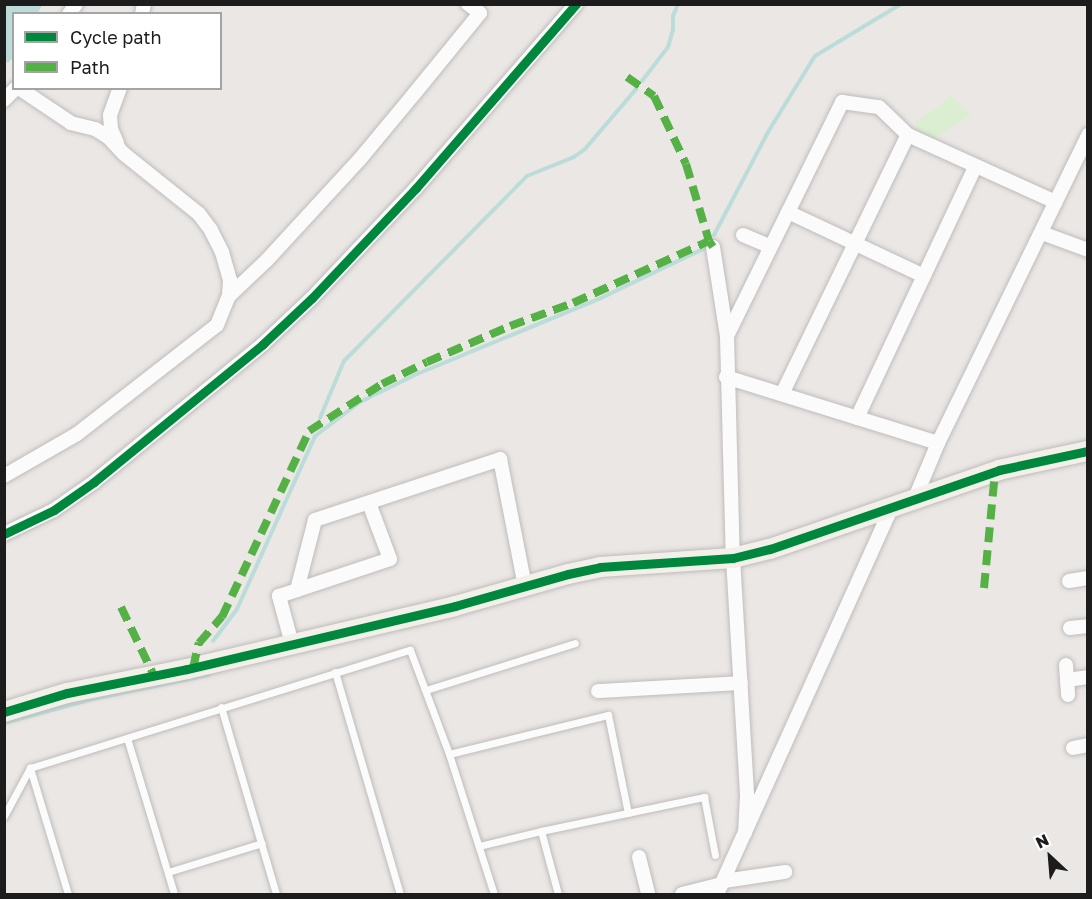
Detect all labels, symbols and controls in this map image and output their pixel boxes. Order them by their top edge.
legend [12,12,222,90]
text: Cycle path [70,26,162,48]
text: Path [70,56,110,78]
north arrow [1020,827,1080,887]
text: N [1032,829,1052,852]

